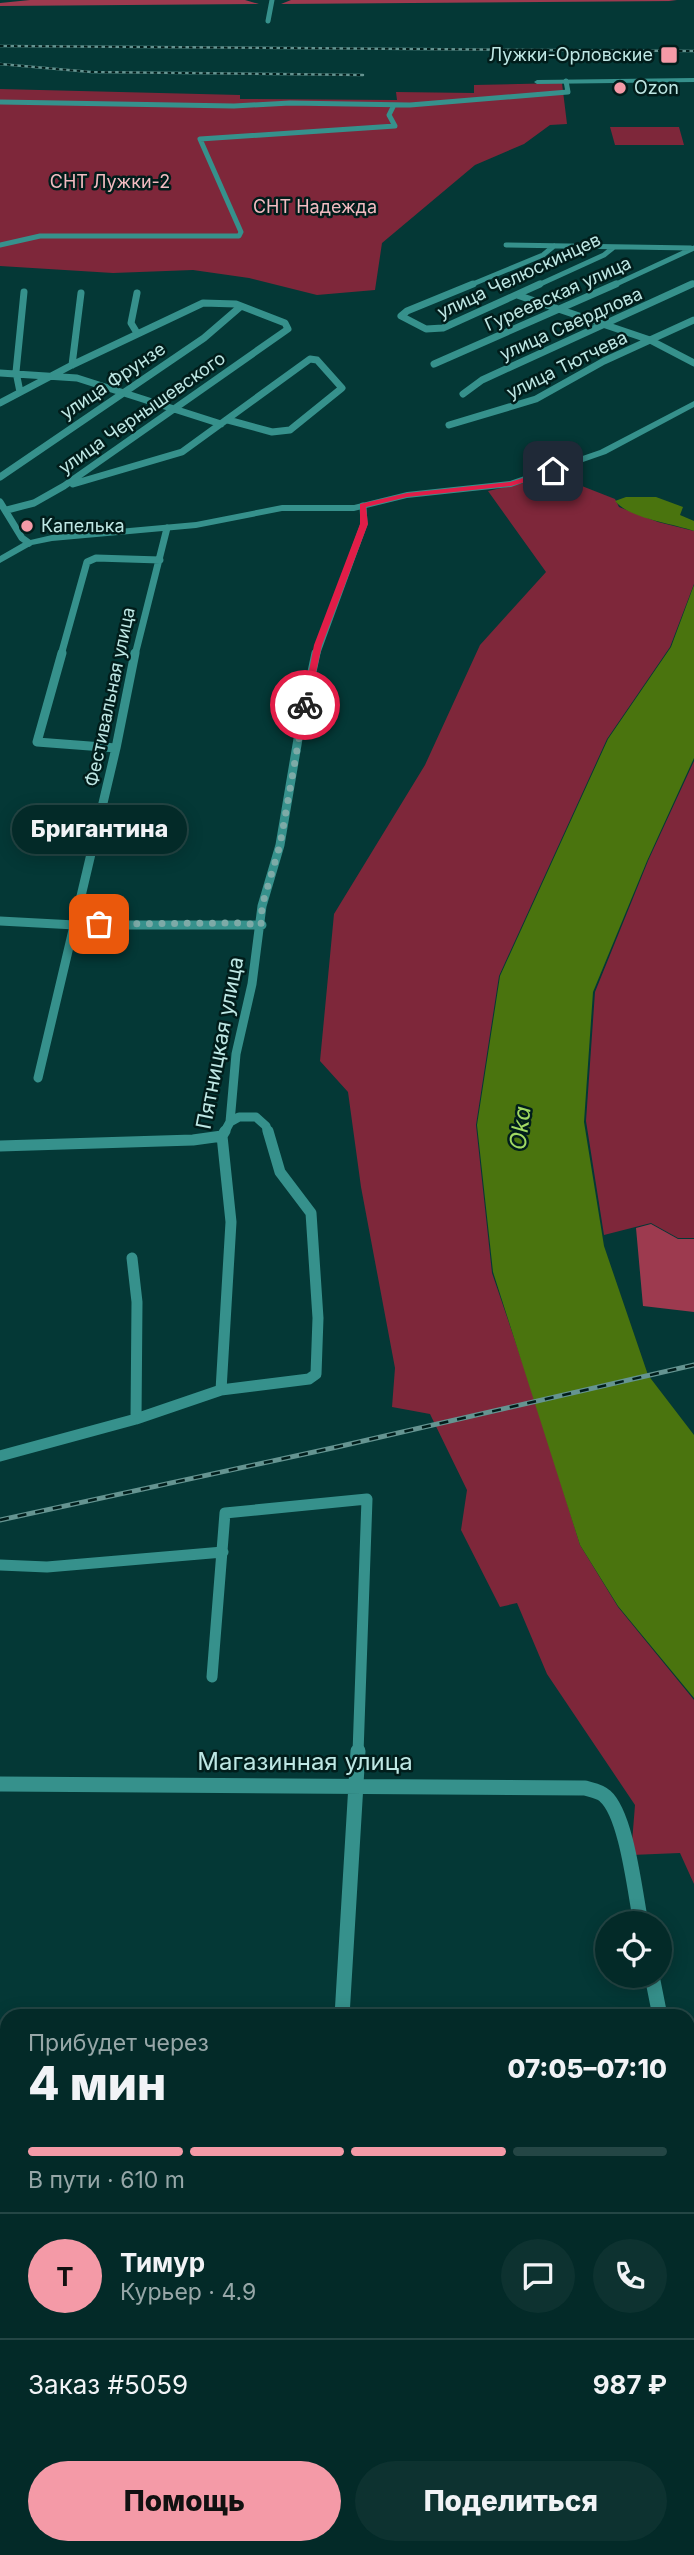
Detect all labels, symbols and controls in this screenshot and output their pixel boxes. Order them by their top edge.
place label: Лужки-Орловские [489,44,653,65]
marker: Лужки-Орловские [659,45,679,65]
place label: Ozon [634,77,679,98]
marker: Ozon [612,80,628,96]
park label: СНТ Лужки-2 [50,171,170,192]
park label: СНТ Надежда [253,196,377,217]
street label: улица Челюскинцев [434,229,604,323]
street label: Гуреевская улица [481,252,634,335]
street label: улица Свердлова [496,283,645,364]
street label: улица Тютчева [503,326,631,403]
street label: улица Фрунзе [56,338,169,423]
street label: улица Чернышевского [54,347,229,478]
pin [523,441,583,501]
icon: home [534,452,572,490]
place label: Капелька [41,515,125,536]
marker: Капелька [19,518,35,534]
street label: Фестивальная улица [80,605,139,788]
courier [270,670,340,740]
icon: bike [286,686,324,724]
callout: Бригантина [11,805,186,854]
text: Бригантина [31,815,168,843]
pin [69,894,129,954]
icon: bag [80,905,118,943]
street label: Пятницкая улица [191,955,248,1131]
water label: Oka [503,1105,537,1151]
street label: Магазинная улица [197,1747,413,1776]
map controls [595,1911,672,1988]
button: locate [595,1911,672,1988]
text: Прибудет через [28,2029,209,2057]
text: 07:05–07:10 [507,2053,667,2084]
text: 4 мин [28,2055,166,2111]
text: В пути · 610 m [28,2166,185,2194]
button: chat [501,2239,575,2313]
button: phone [593,2239,667,2313]
text: Тимур [120,2247,205,2278]
text: Т [56,2261,74,2292]
text: Курьер · 4.9 [120,2278,256,2306]
text: Заказ #5059 [28,2369,188,2400]
text: 987 ₽ [593,2369,667,2400]
button: Помощь [28,2461,341,2541]
button: Поделиться [355,2461,667,2541]

